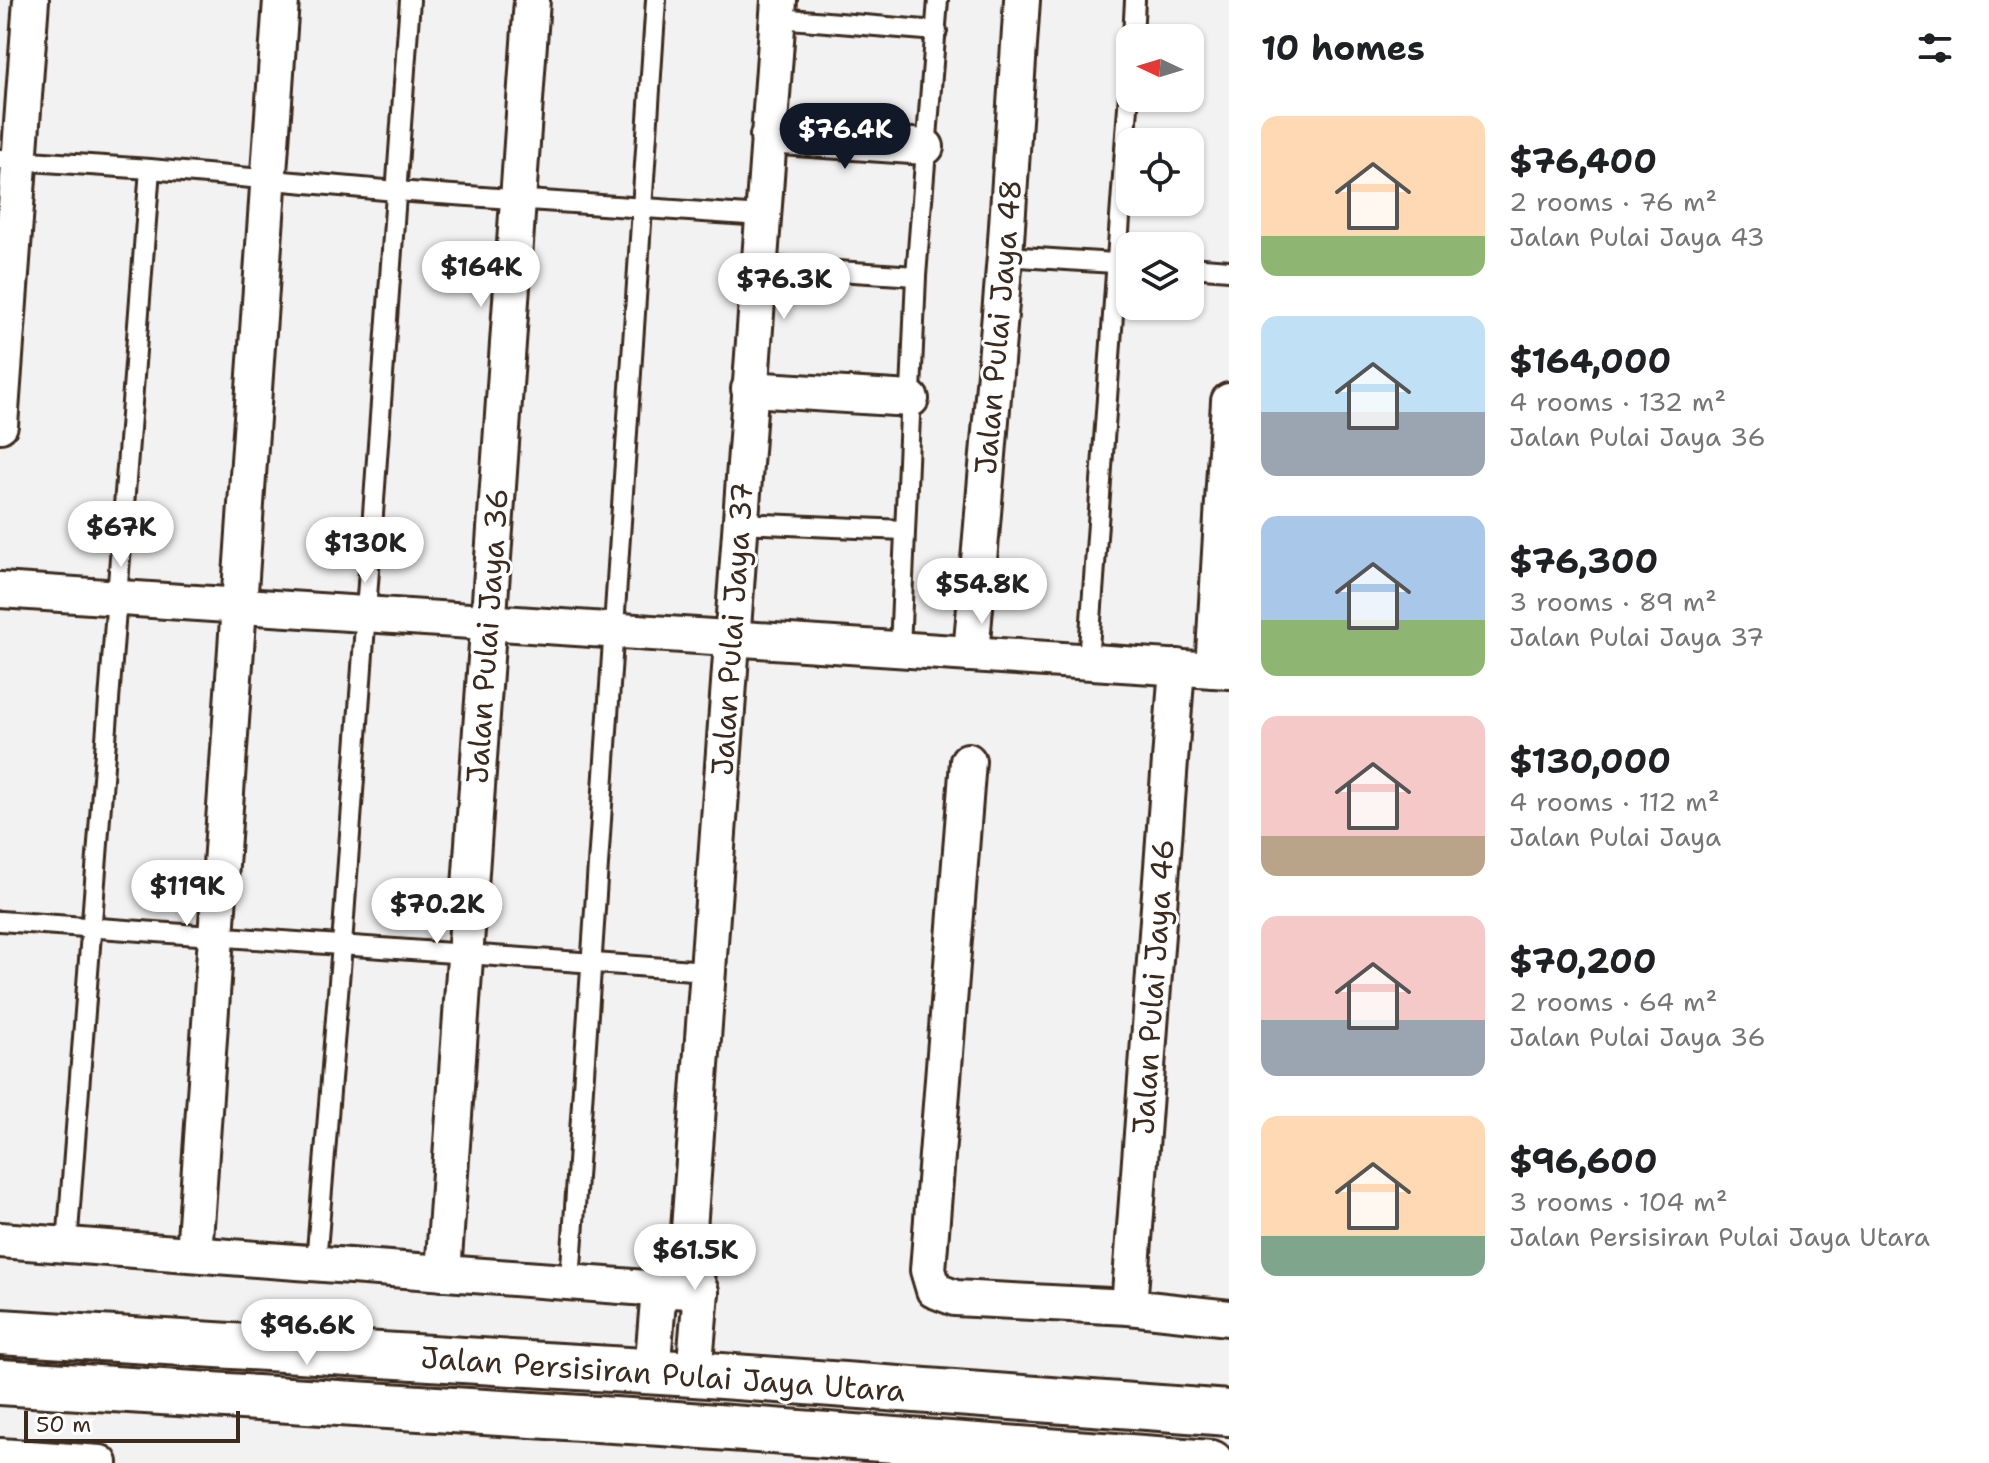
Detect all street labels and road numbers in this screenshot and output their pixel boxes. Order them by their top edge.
street label: Jalan Pulai Jaya 48 [965,178,1031,476]
street label: Jalan Pulai Jaya 37 [701,481,763,777]
street label: Jalan Pulai Jaya 36 [456,487,518,785]
street label: Jalan Pulai Jaya 46 [1122,838,1184,1136]
street label: Jalan Persisiran Pulai Jaya Utara [419,1337,907,1411]

